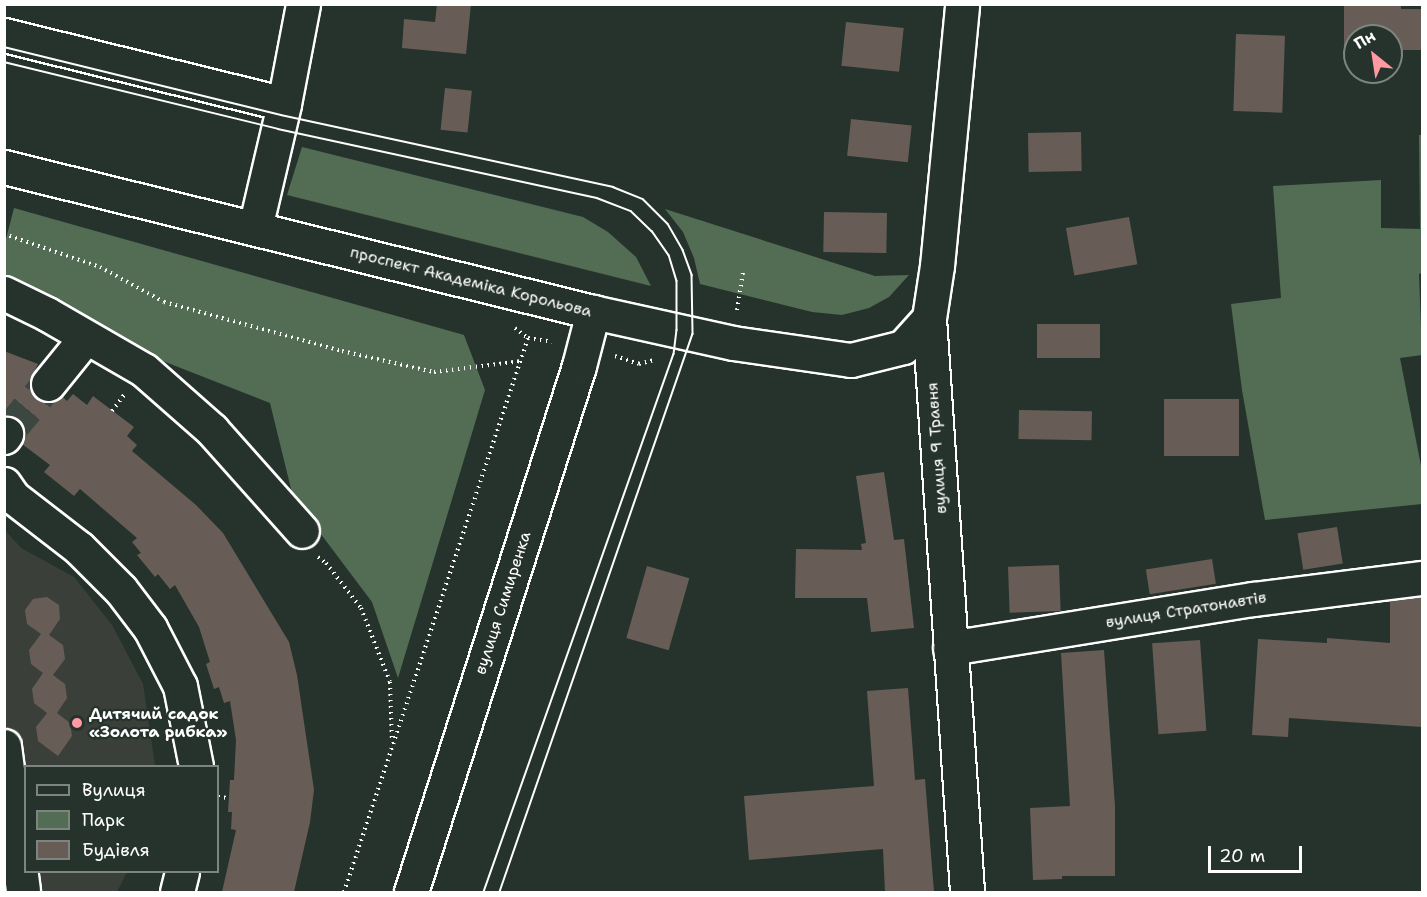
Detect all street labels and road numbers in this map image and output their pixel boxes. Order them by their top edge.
street label: проспект Академіка Корольова [348,243,594,321]
street label: вулиця 9 Травня [923,382,951,514]
street label: вулиця Симиренка [471,529,535,677]
street label: вулиця Стратонавтів [1104,588,1268,632]

